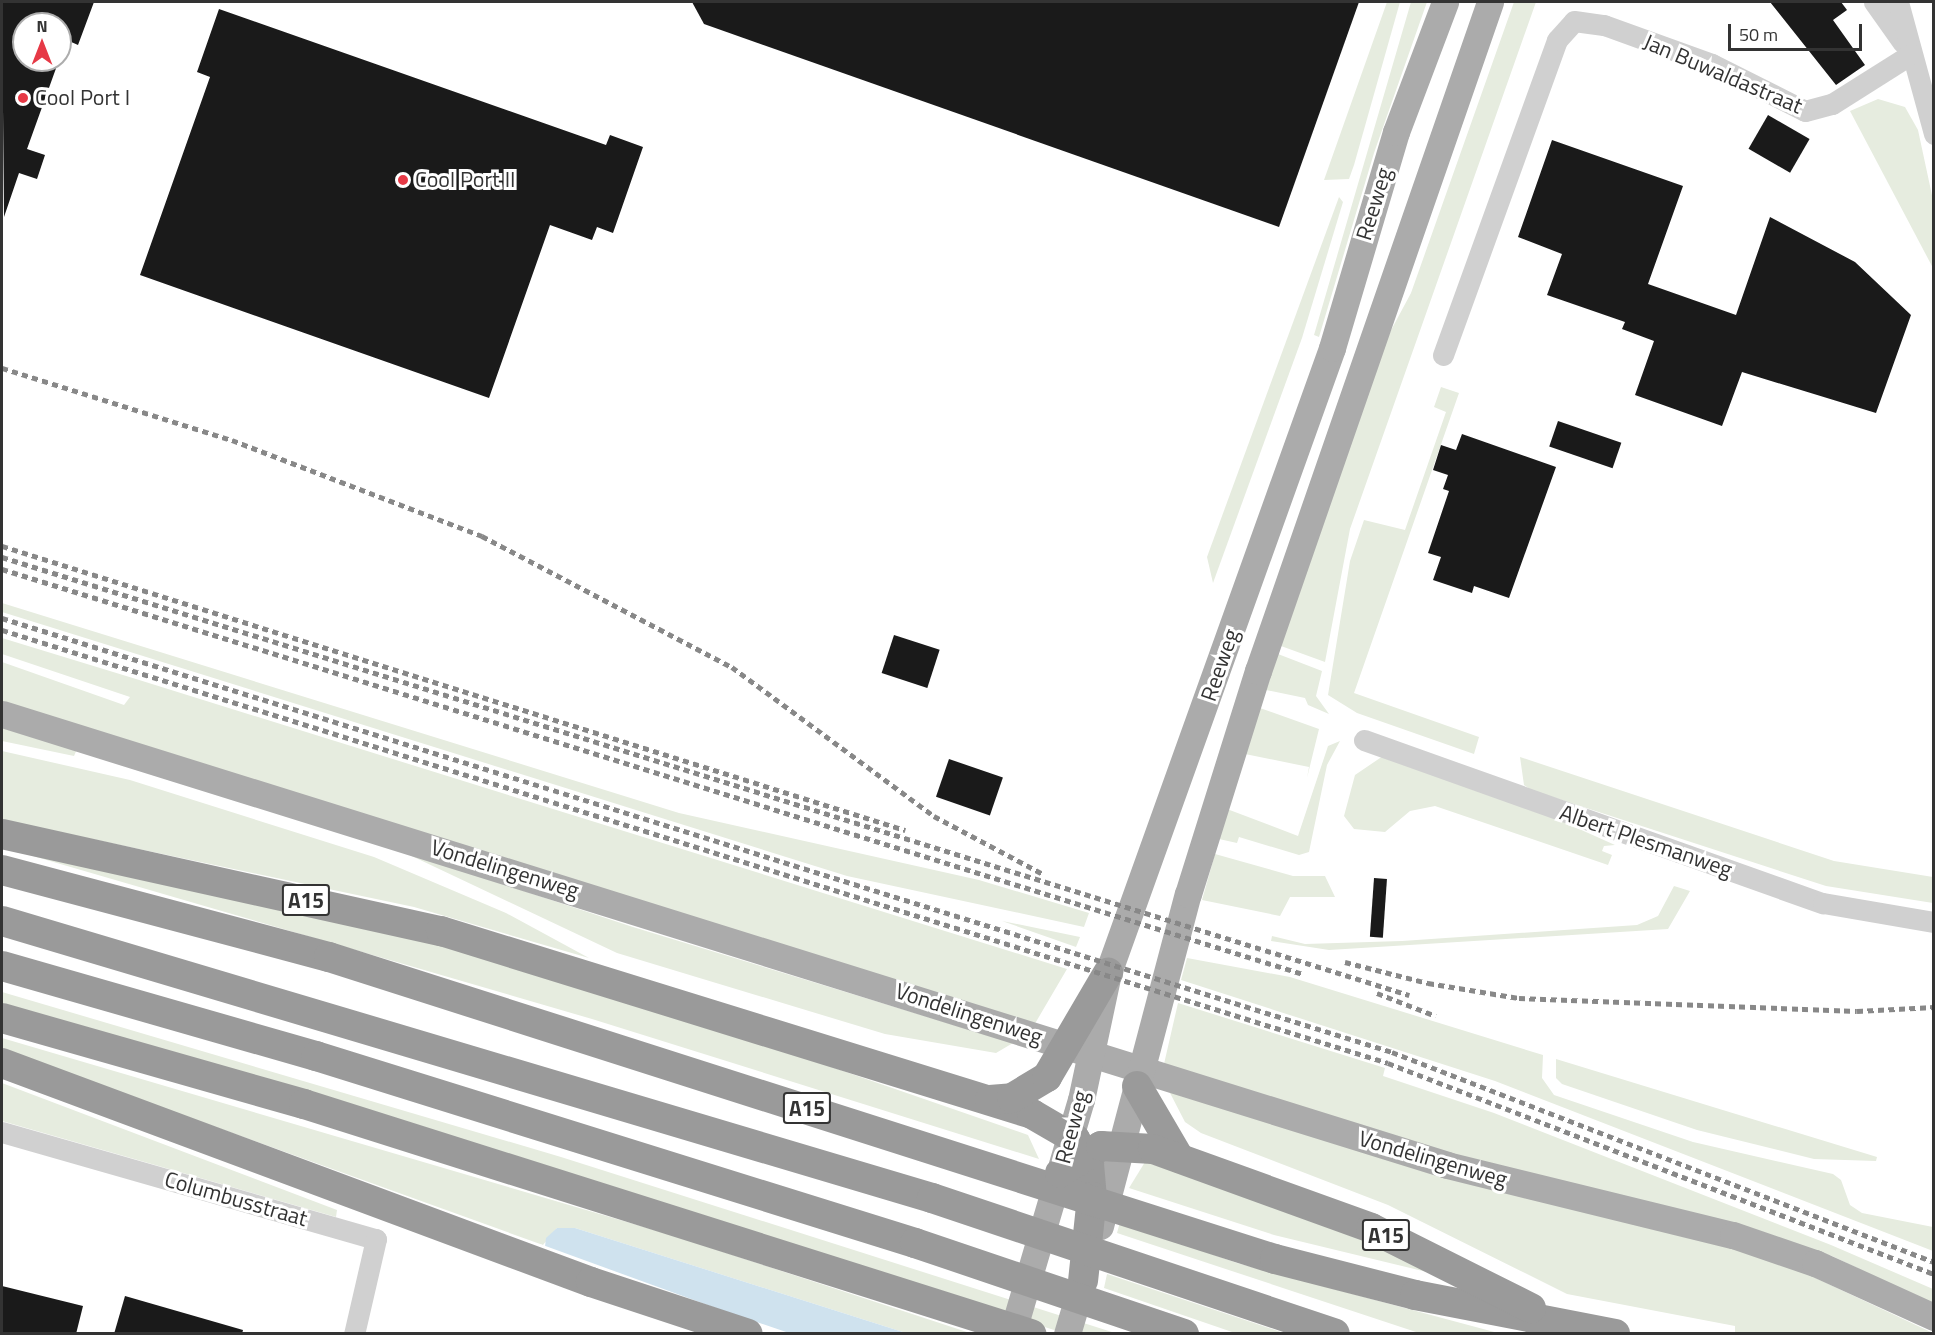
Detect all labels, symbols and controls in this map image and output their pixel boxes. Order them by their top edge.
north arrow [12,12,72,72]
scale bar [1731,12,1864,50]
text: N [36,14,48,38]
text: 50 m [1739,21,1778,48]
street label: Jan Buwaldastraat [1640,29,1806,119]
place label: Cool Port I [35,85,130,111]
marker: Cool Port I [16,91,30,105]
street label: Reeweg [1350,165,1398,243]
place label: Cool Port II [415,167,515,193]
marker: Cool Port II [396,173,410,187]
street label: Reeweg [1195,625,1245,705]
street label: Albert Plesmanweg [1556,799,1736,883]
street label: Vondelingenweg [428,834,582,904]
road number: A15 [280,882,332,918]
street label: Vondelingenweg [892,978,1046,1050]
street label: Reeweg [1050,1088,1094,1166]
road number: A15 [782,1090,832,1126]
street label: Vondelingenweg [1356,1125,1510,1193]
street label: Columbusstraat [162,1166,310,1232]
road number: A15 [1360,1217,1412,1253]

